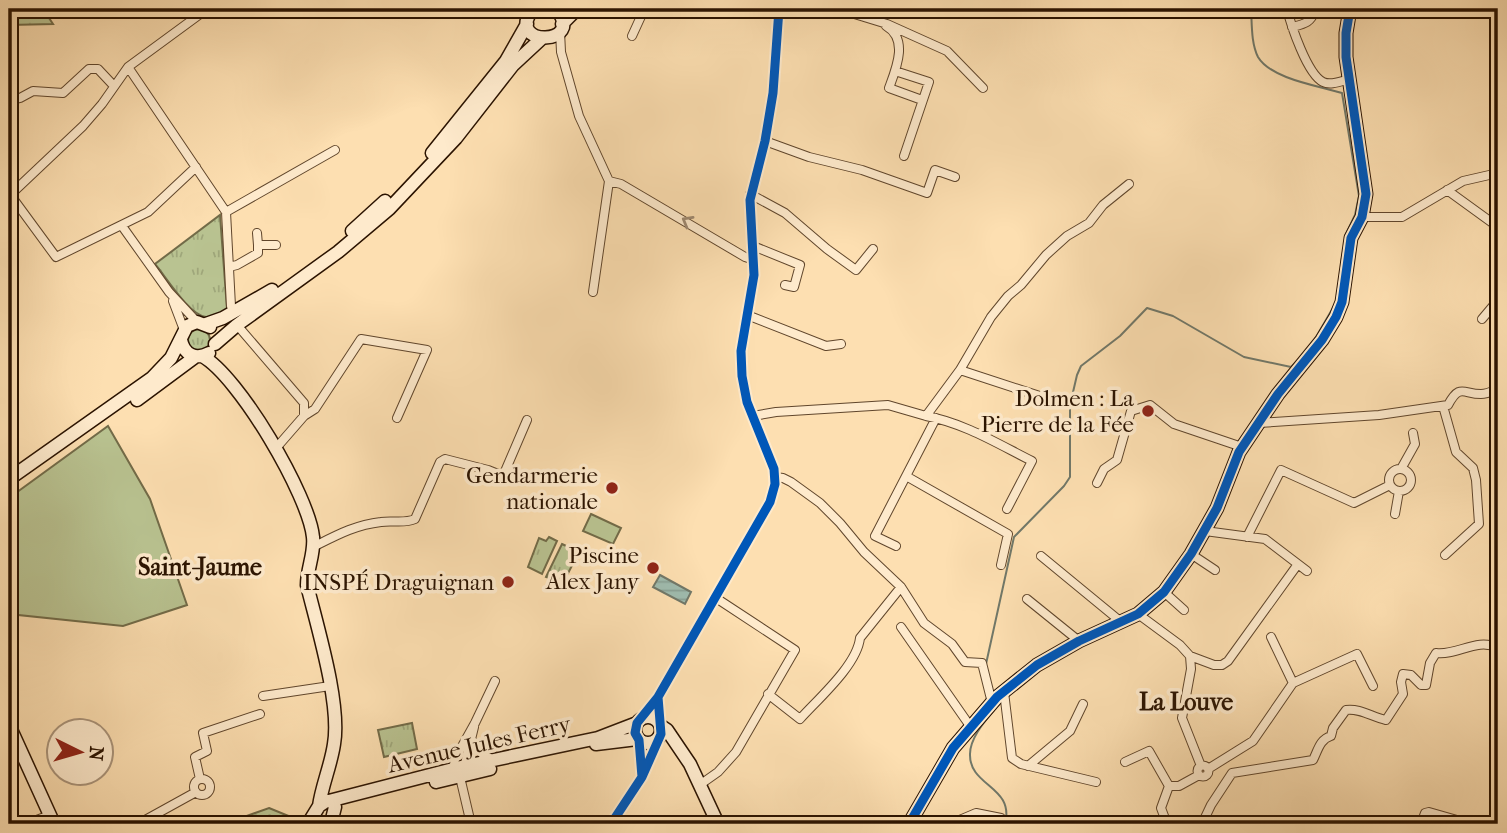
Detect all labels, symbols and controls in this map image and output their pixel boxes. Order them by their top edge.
one-way arrow [681,216,694,229]
place label: Dolmen : La Pierre de la Fée [981,385,1134,438]
marker: Dolmen : La Pierre de la Fée [1140,403,1156,419]
place label: Gendarmerie nationale [466,462,598,515]
marker: Gendarmerie nationale [604,480,620,496]
place label: Piscine Alex Jany [545,542,640,595]
district label: Saint-Jaume [138,553,262,581]
marker: Piscine Alex Jany [645,560,661,576]
place label: INSPÉ Draguignan [303,569,495,596]
marker: INSPÉ Draguignan [500,574,516,590]
district label: La Louve [1139,688,1233,716]
street label: Avenue Jules Ferry [384,710,574,779]
north arrow [46,718,116,788]
text: N [84,745,108,762]

